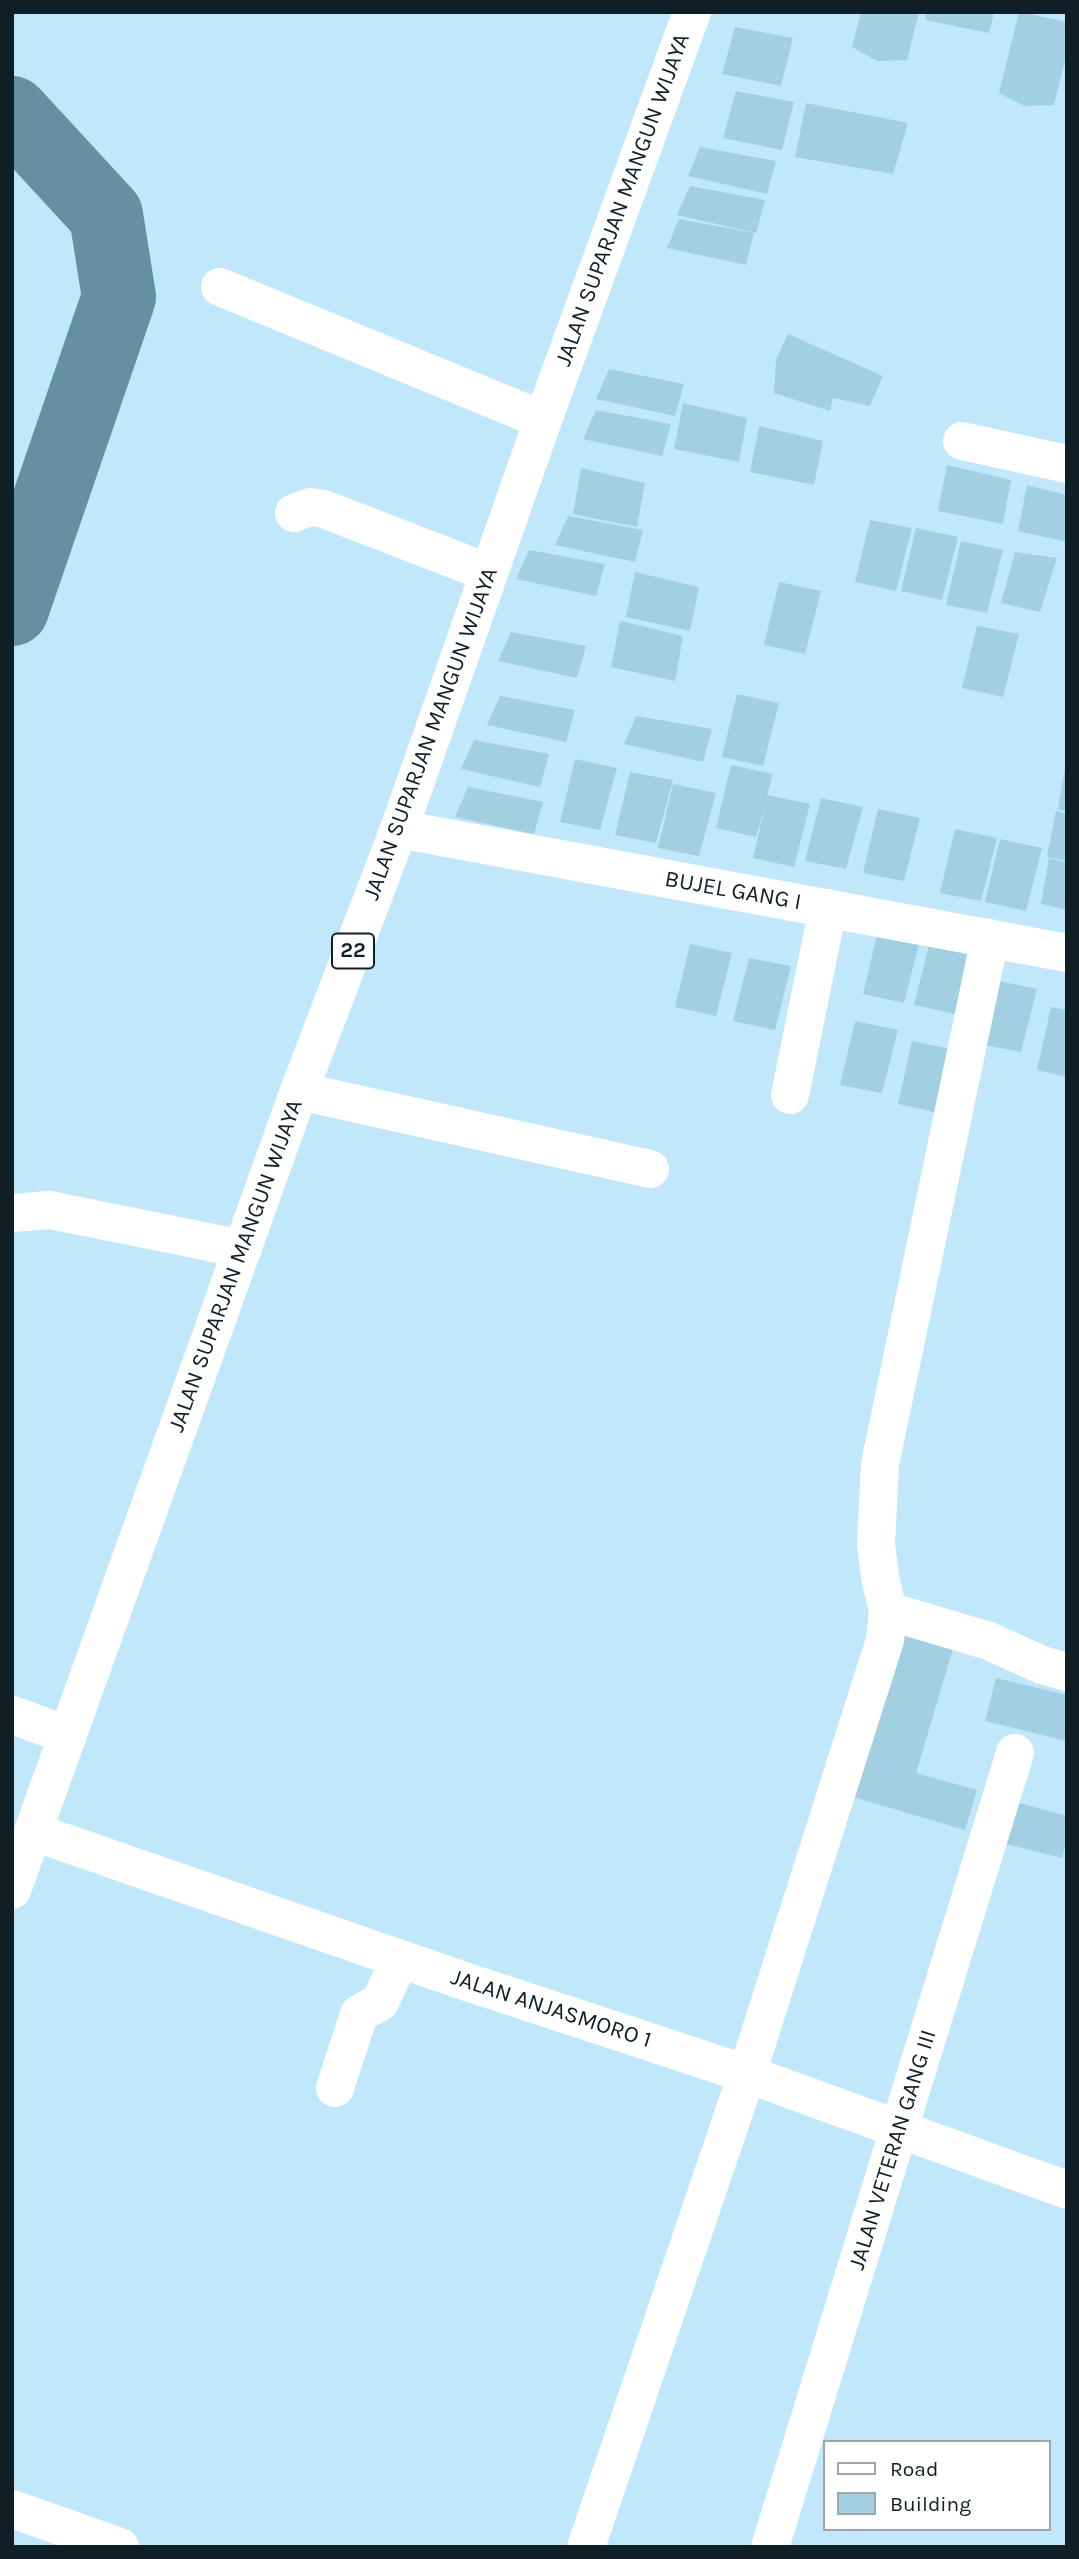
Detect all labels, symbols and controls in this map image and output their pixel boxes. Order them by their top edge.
street label: JALAN SUPARJAN MANGUN WIJAYA [550,30,696,370]
street label: JALAN SUPARJAN MANGUN WIJAYA [358,564,504,904]
street label: BUJEL GANG I [663,865,803,917]
road number: 22 [332,934,374,968]
street label: JALAN SUPARJAN MANGUN WIJAYA [163,1096,309,1436]
street label: JALAN ANJASMORO 1 [447,1964,655,2054]
street label: JALAN VETERAN GANG III [843,2027,943,2273]
legend [824,2440,1051,2531]
text: Road [890,2457,938,2481]
text: Building [890,2492,971,2516]

